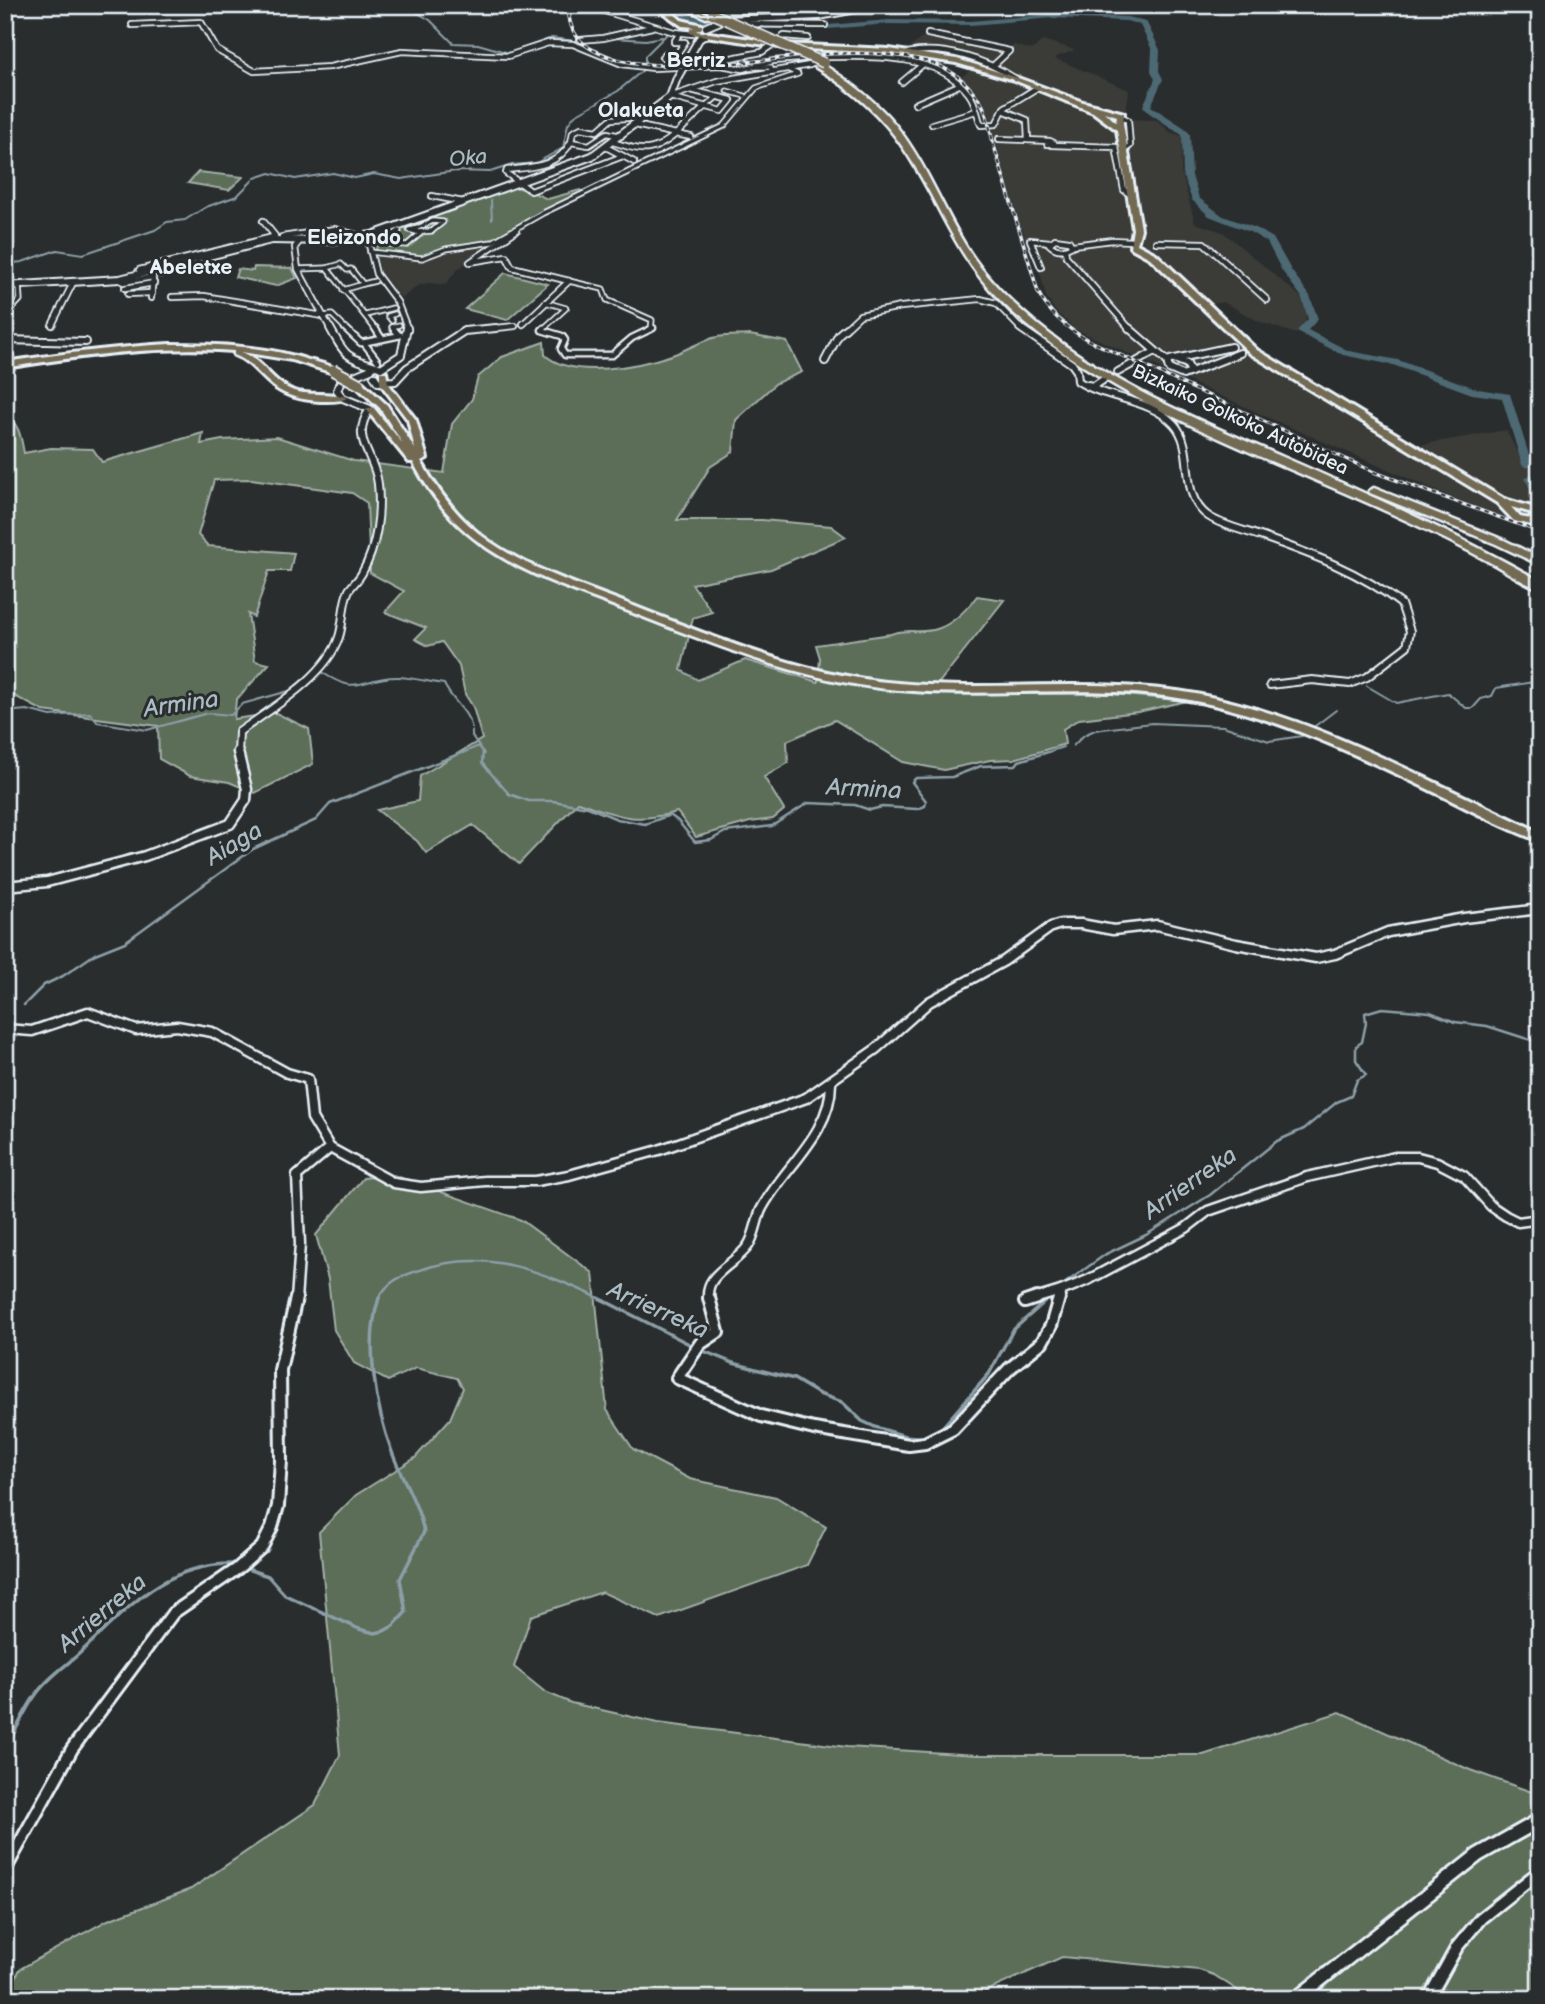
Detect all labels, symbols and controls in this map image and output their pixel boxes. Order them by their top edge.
district label: Berriz [666,48,726,73]
district label: Olakueta [598,98,684,123]
water label: Oka [448,144,488,172]
district label: Eleizondo [307,225,401,250]
district label: Abeletxe [149,255,232,280]
street label: Bizkaiko Golkoko Autobidea [1128,360,1352,480]
water label: Armina [141,684,220,724]
water label: Armina [825,772,902,805]
water label: Aiaga [200,816,267,873]
water label: Arrierreka [1137,1140,1242,1226]
water label: Arrierreka [602,1275,713,1345]
water label: Arrierreka [51,1567,152,1659]

